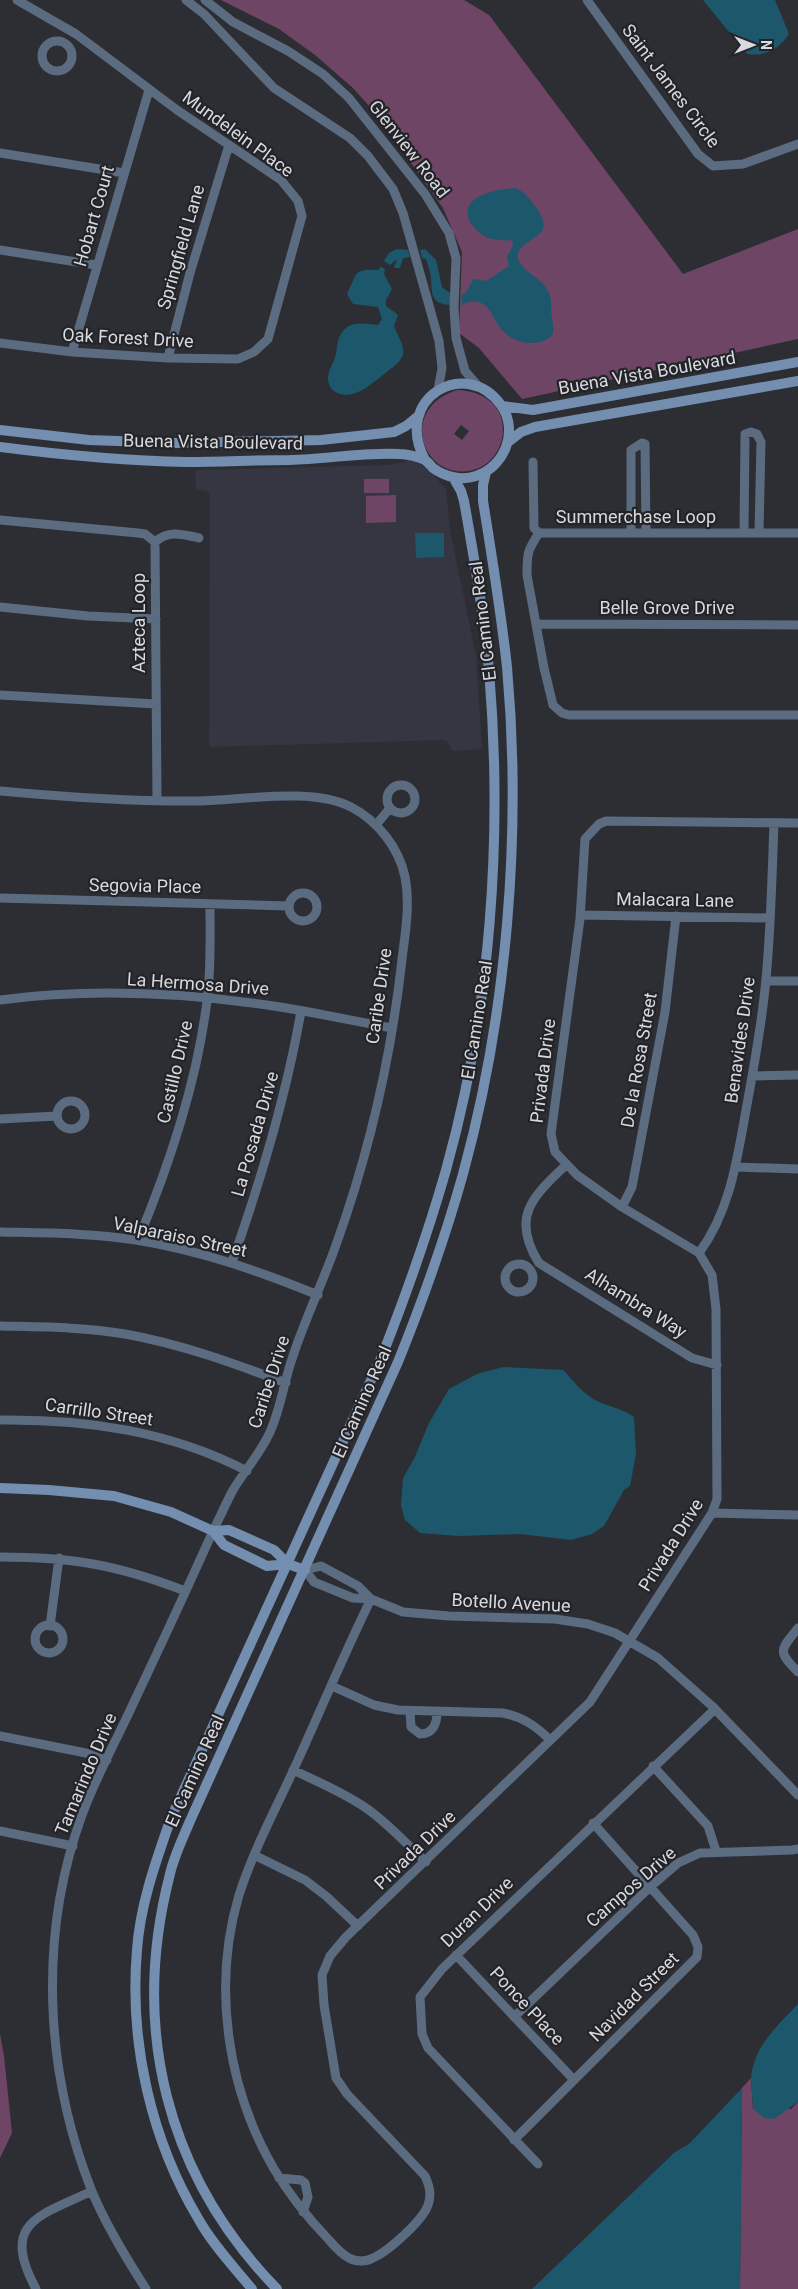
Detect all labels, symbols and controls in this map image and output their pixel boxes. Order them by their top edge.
street label: Saint James Circle [618,20,725,152]
north arrow [728,20,778,70]
text: N [758,40,774,50]
street label: Mundelein Place [179,86,298,181]
street label: Glenview Road [365,96,454,202]
street label: Hobart Court [69,163,118,269]
street label: Springfield Lane [153,182,208,312]
street label: Oak Forest Drive [62,324,194,351]
street label: Buena Vista Boulevard [557,347,737,398]
street label: Buena Vista Boulevard [123,429,303,454]
street label: Summerchase Loop [556,506,716,527]
street label: El Camino Real [465,560,500,682]
street label: Azteca Loop [128,573,149,673]
street label: Belle Grove Drive [600,597,734,618]
street label: Segovia Place [89,874,201,897]
street label: Malacara Lane [616,888,734,911]
street label: Caribe Drive [361,947,396,1045]
street label: El Camino Real [457,959,496,1081]
street label: La Hermosa Drive [126,968,270,999]
street label: Benavides Drive [720,975,759,1104]
street label: De la Rosa Street [616,991,661,1129]
street label: Castillo Drive [152,1018,197,1125]
street label: Privada Drive [526,1018,559,1124]
street label: La Posada Drive [227,1069,282,1199]
street label: Valparaiso Street [111,1212,249,1261]
street label: Alhambra Way [582,1263,691,1342]
street label: Caribe Drive [244,1333,293,1431]
street label: El Camino Real [328,1343,396,1461]
street label: Carrillo Street [44,1394,155,1430]
street label: Privada Drive [634,1495,707,1595]
street label: Botello Avenue [451,1589,571,1616]
street label: Tamarindo Drive [50,1709,121,1838]
street label: El Camino Real [161,1712,229,1830]
street label: Privada Drive [370,1806,460,1894]
street label: Campos Drive [582,1842,680,1931]
street label: Duran Drive [436,1872,517,1951]
street label: Navidad Street [585,1948,683,2046]
street label: Ponce Place [486,1962,569,2049]

